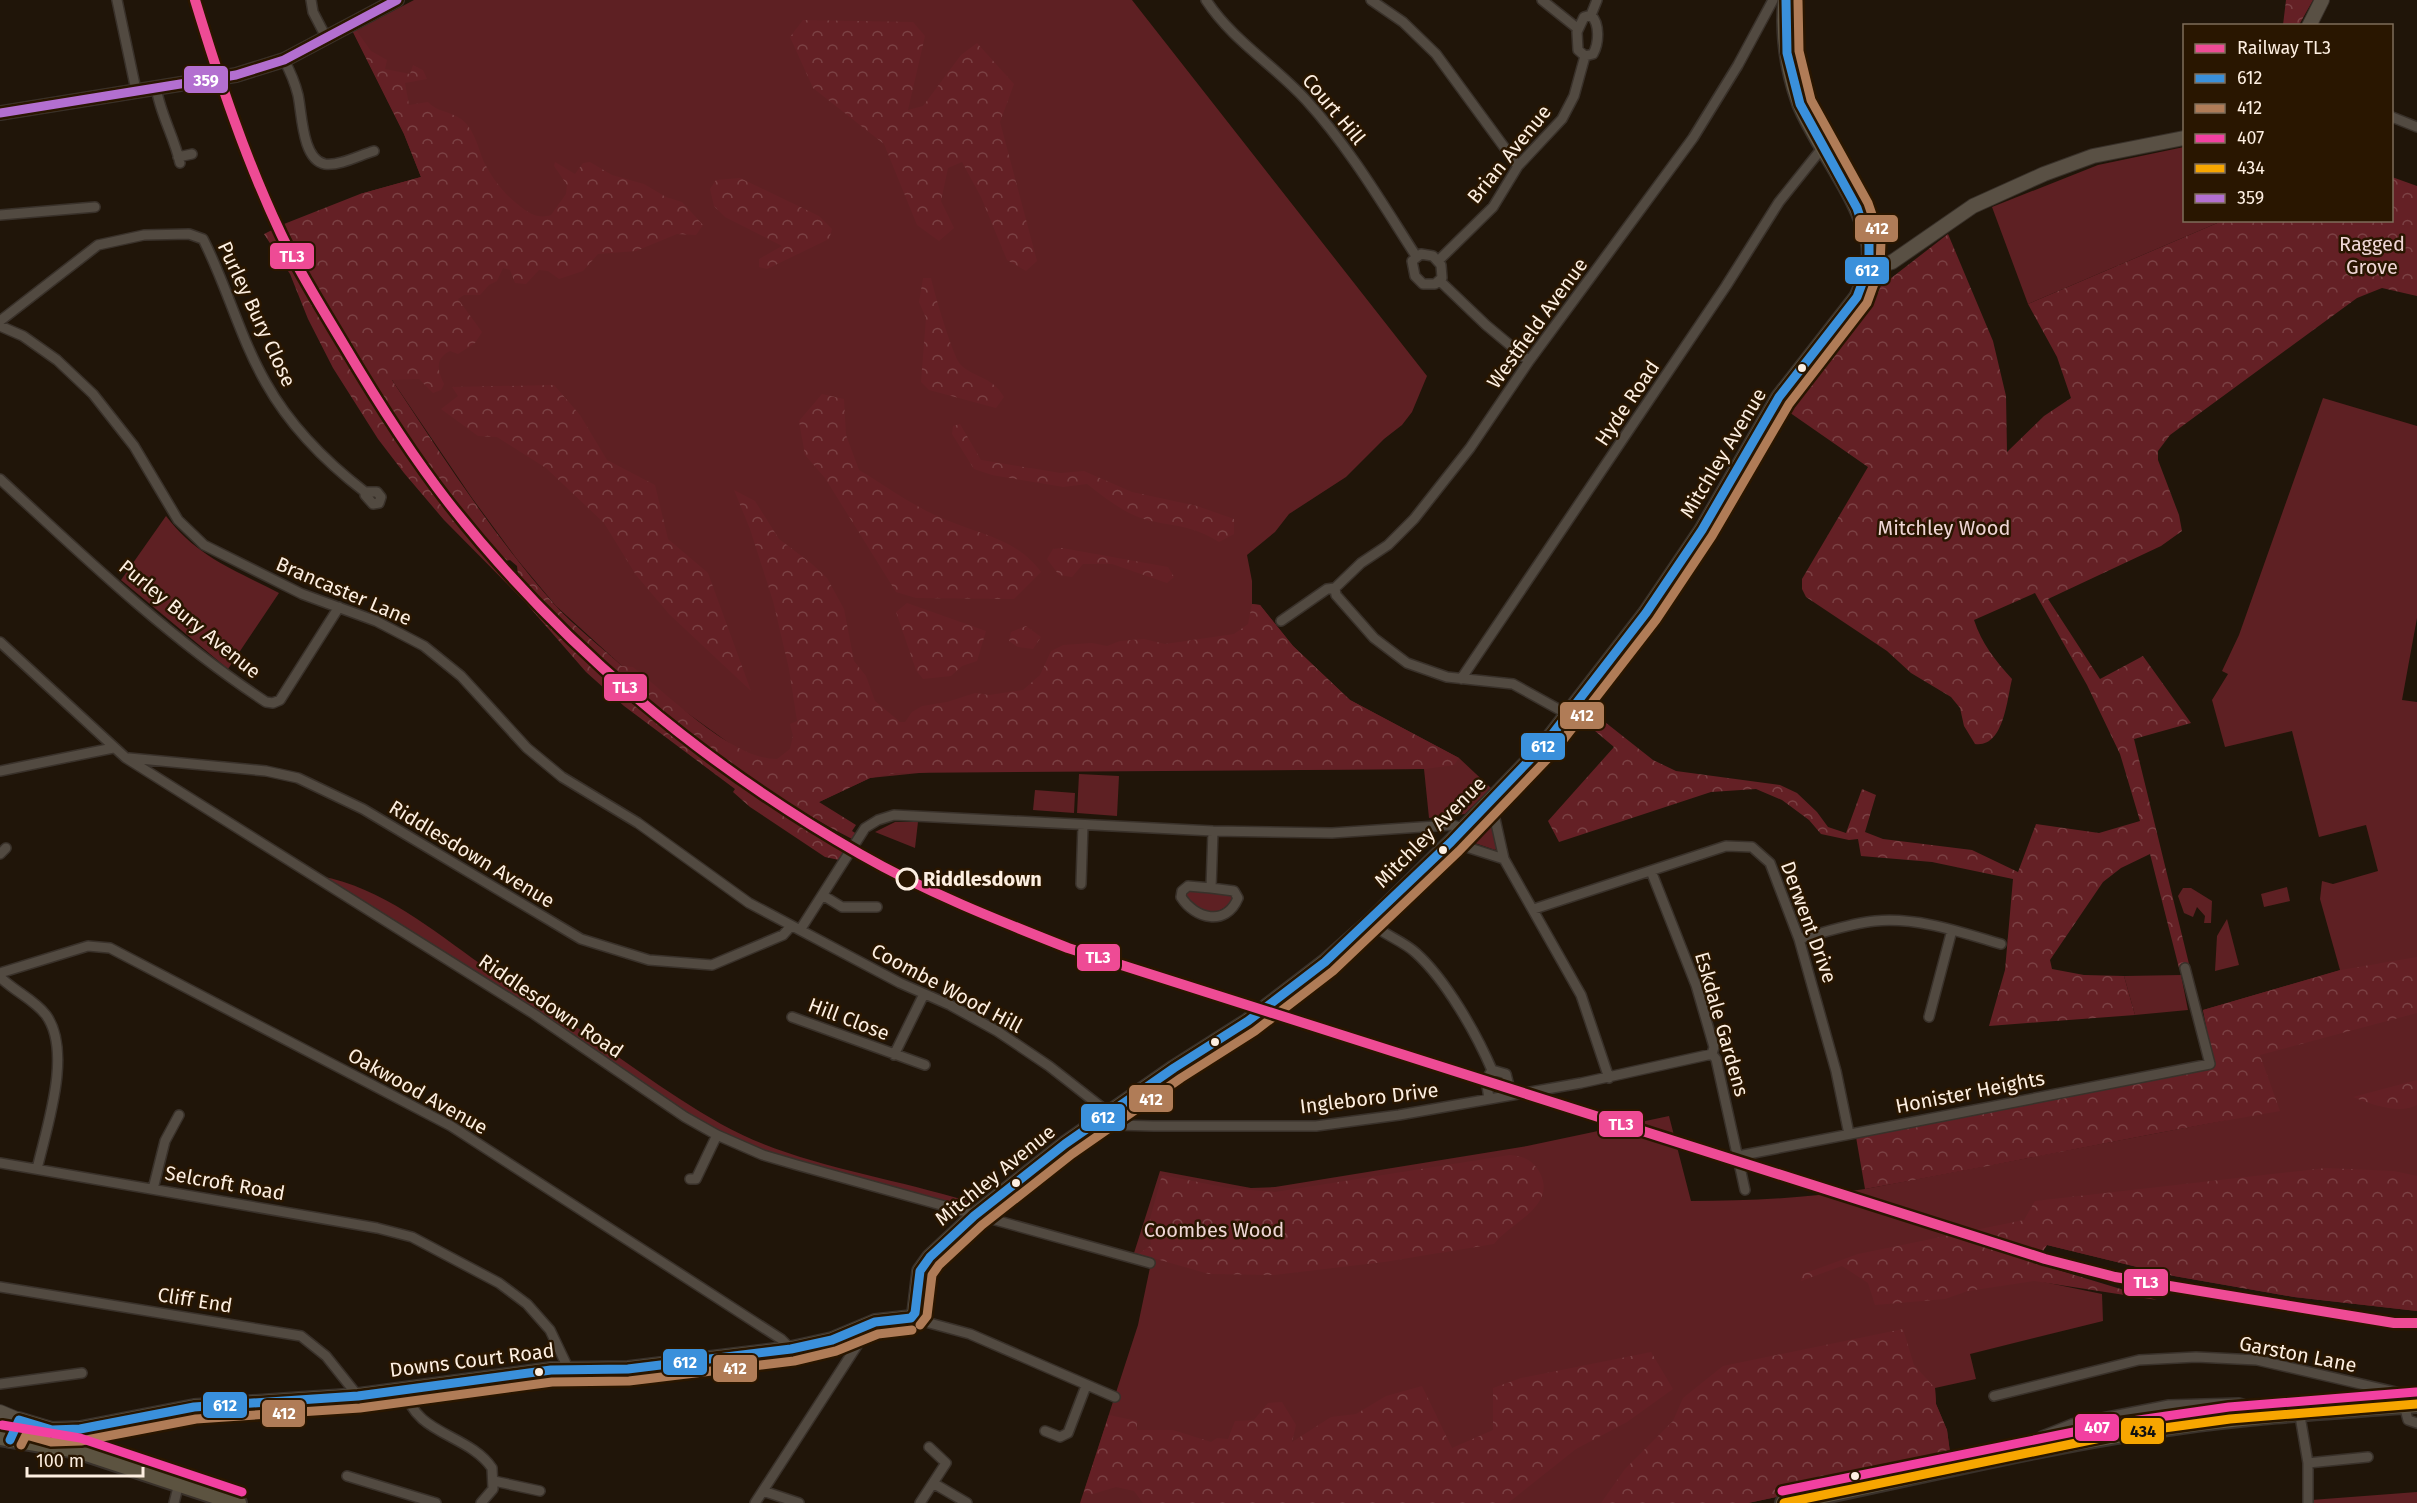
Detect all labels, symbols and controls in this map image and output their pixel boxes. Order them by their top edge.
legend [2183,24,2393,222]
text: Railway TL3 [2237,37,2331,59]
line badge: 359 [183,65,229,94]
text: 612 [2237,67,2263,89]
street label: Court Hill [1297,69,1371,149]
text: 359 [192,71,219,90]
text: 412 [2237,97,2262,119]
street label: Brian Avenue [1462,100,1556,208]
text: 407 [2237,127,2264,149]
text: 434 [2237,157,2265,179]
text: 359 [2237,187,2264,209]
line badge: 412 [1854,214,1899,243]
text: 412 [1865,219,1889,238]
park label: Ragged Grove [2339,232,2405,279]
street label: Purley Bury Close [213,238,301,390]
line badge: TL3 [269,242,315,270]
text: TL3 [279,247,305,266]
street label: Westfield Avenue [1482,253,1592,393]
line badge: 612 [1844,256,1890,285]
text: 612 [1855,261,1879,280]
street label: Hyde Road [1590,356,1664,450]
unlabelled marker [1796,362,1808,374]
street label: Mitchley Avenue [1675,384,1771,522]
park label: Mitchley Wood [1878,516,2010,540]
street label: Brancaster Lane [272,552,416,630]
street label: Purley Bury Avenue [114,555,266,683]
line badge: TL3 [603,673,648,702]
text: TL3 [612,678,638,697]
line badge: 412 [1559,701,1605,730]
text: 412 [1570,706,1594,725]
line badge: 612 [1520,732,1566,761]
text: 612 [1531,737,1555,756]
street label: Mitchley Avenue [1369,771,1491,893]
street label: Riddlesdown Avenue [385,795,559,913]
unlabelled marker [1437,844,1449,856]
street label: Derwent Drive [1776,858,1842,986]
place label: Riddlesdown [923,867,1042,891]
marker: Riddlesdown [896,868,918,890]
street label: Coombe Wood Hill [868,938,1027,1038]
line badge: TL3 [1076,943,1121,972]
text: TL3 [1085,948,1111,967]
street label: Riddlesdown Road [474,949,628,1063]
street label: Eskdale Gardens [1690,949,1754,1099]
street label: Hill Close [805,993,893,1045]
unlabelled marker [1209,1036,1221,1048]
street label: Oakwood Avenue [344,1043,492,1139]
street label: Honister Heights [1893,1066,2047,1118]
street label: Ingleboro Drive [1298,1078,1440,1118]
line badge: 412 [1128,1084,1174,1113]
text: 412 [1139,1090,1163,1109]
line badge: 612 [1080,1103,1126,1132]
text: 612 [1091,1108,1115,1127]
line badge: TL3 [1598,1110,1644,1138]
text: TL3 [1608,1115,1634,1134]
street label: Mitchley Avenue [930,1119,1060,1231]
street label: Selcroft Road [163,1161,287,1205]
unlabelled marker [1010,1177,1022,1189]
park label: Coombes Wood [1144,1218,1284,1242]
line badge: TL3 [2123,1268,2169,1297]
text: TL3 [2133,1273,2159,1292]
street label: Cliff End [156,1282,234,1318]
street label: Garston Lane [2237,1331,2359,1377]
street label: Downs Court Road [388,1338,556,1382]
line badge: 612 [662,1348,708,1376]
text: 612 [673,1353,697,1372]
line badge: 412 [712,1354,758,1383]
text: 412 [723,1359,747,1378]
unlabelled marker [533,1366,545,1378]
line badge: 612 [202,1391,248,1419]
text: 612 [213,1396,237,1415]
line badge: 412 [261,1399,306,1428]
text: 412 [272,1404,296,1423]
line badge: 407 [2074,1413,2120,1442]
line badge: 434 [2120,1417,2165,1445]
text: 407 [2084,1418,2110,1437]
text: 434 [2130,1422,2156,1441]
scale bar [27,1440,142,1478]
text: 100 m [36,1450,84,1472]
unlabelled marker [1849,1470,1861,1482]

